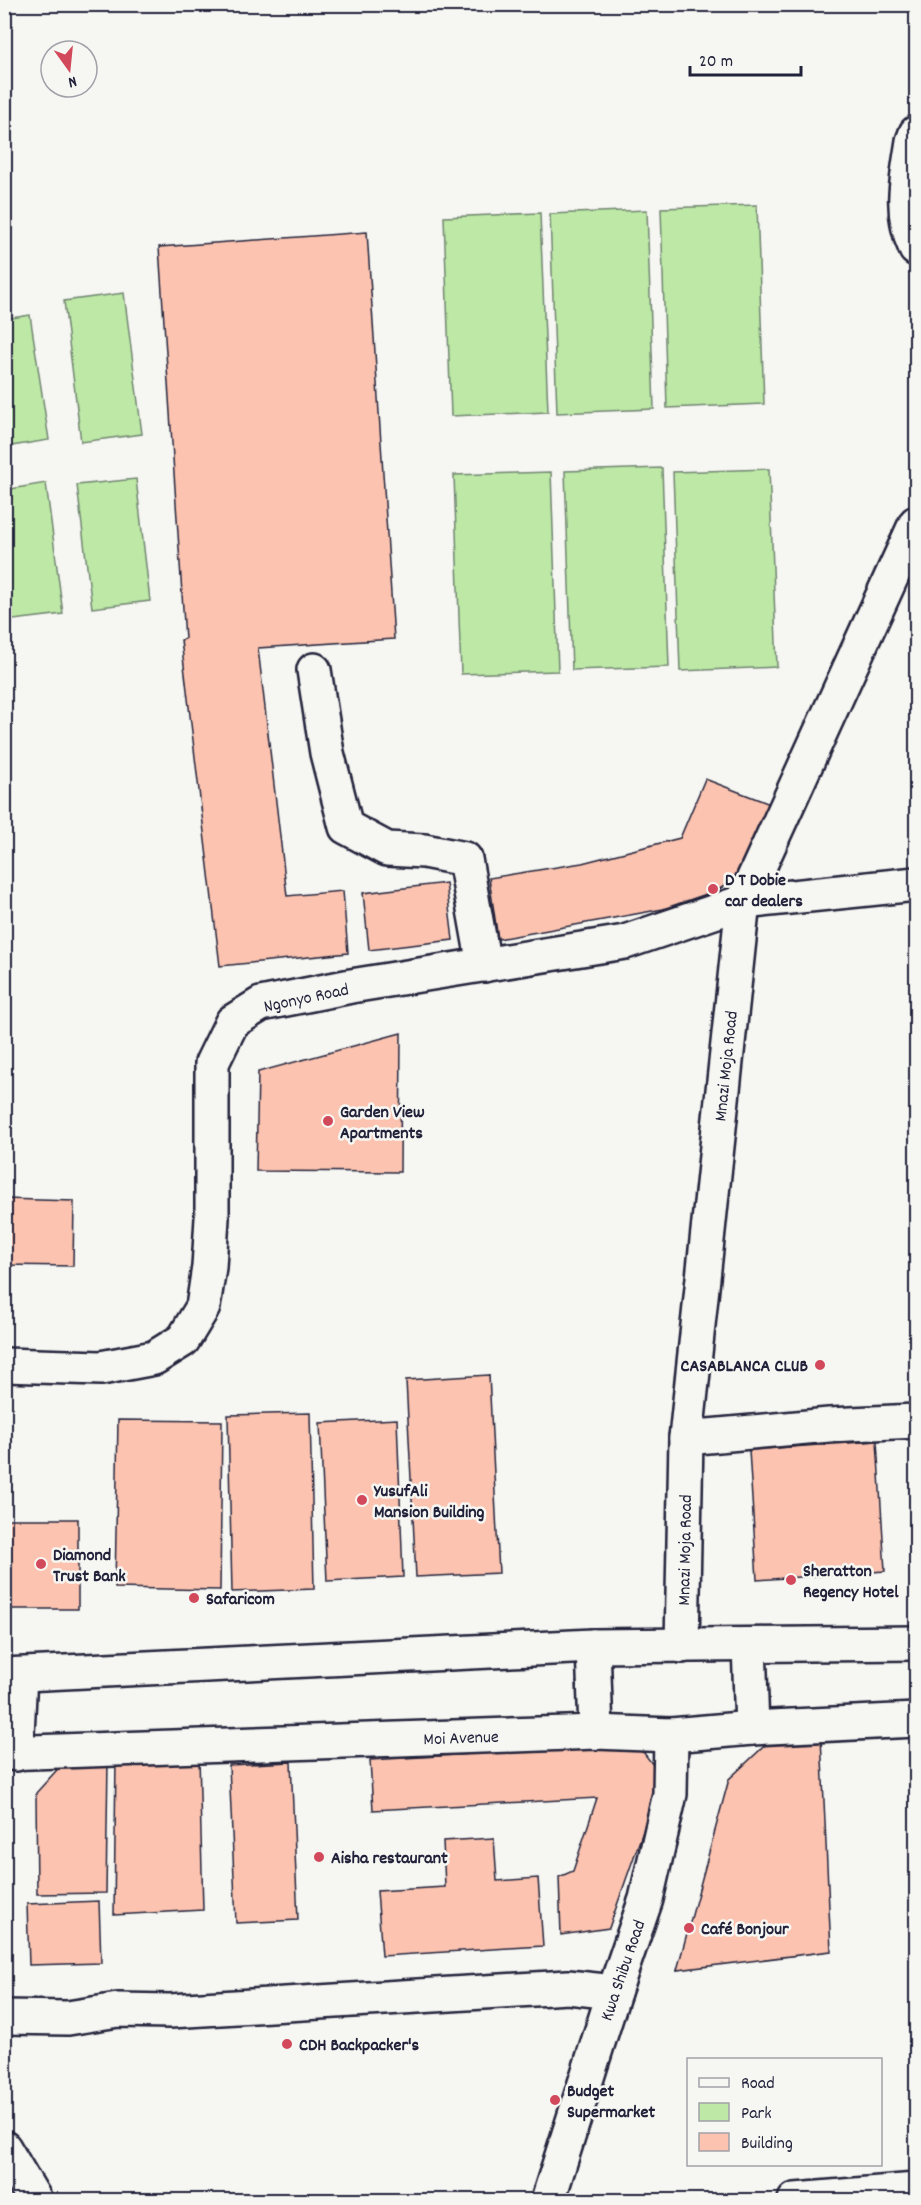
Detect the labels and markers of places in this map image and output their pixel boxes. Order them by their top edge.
place label: D T Dobie car dealers [725,869,803,915]
marker: D T Dobie car dealers [706,882,720,896]
place label: Garden View Apartments [340,1101,425,1147]
marker: Garden View Apartments [321,1114,335,1128]
place label: CASABLANCA CLUB [681,1355,808,1380]
marker: CASABLANCA CLUB [813,1358,827,1372]
place label: YusufAli Mansion Building [373,1480,485,1526]
marker: YusufAli Mansion Building [355,1493,369,1507]
place label: Diamond Trust Bank [53,1544,126,1590]
marker: Diamond Trust Bank [34,1557,48,1571]
place label: Sheratton Regency Hotel [803,1560,899,1606]
marker: Sheratton Regency Hotel [784,1573,798,1587]
place label: Safaricom [206,1588,275,1613]
marker: Safaricom [187,1591,201,1605]
place label: Aisha restaurant [331,1847,448,1872]
marker: Aisha restaurant [312,1850,326,1864]
place label: Café Bonjour [701,1918,789,1943]
marker: Café Bonjour [682,1921,696,1935]
place label: CDH Backpacker's [299,2034,420,2059]
marker: CDH Backpacker's [280,2037,294,2051]
place label: Budget Supermarket [567,2080,655,2126]
marker: Budget Supermarket [548,2093,562,2107]

